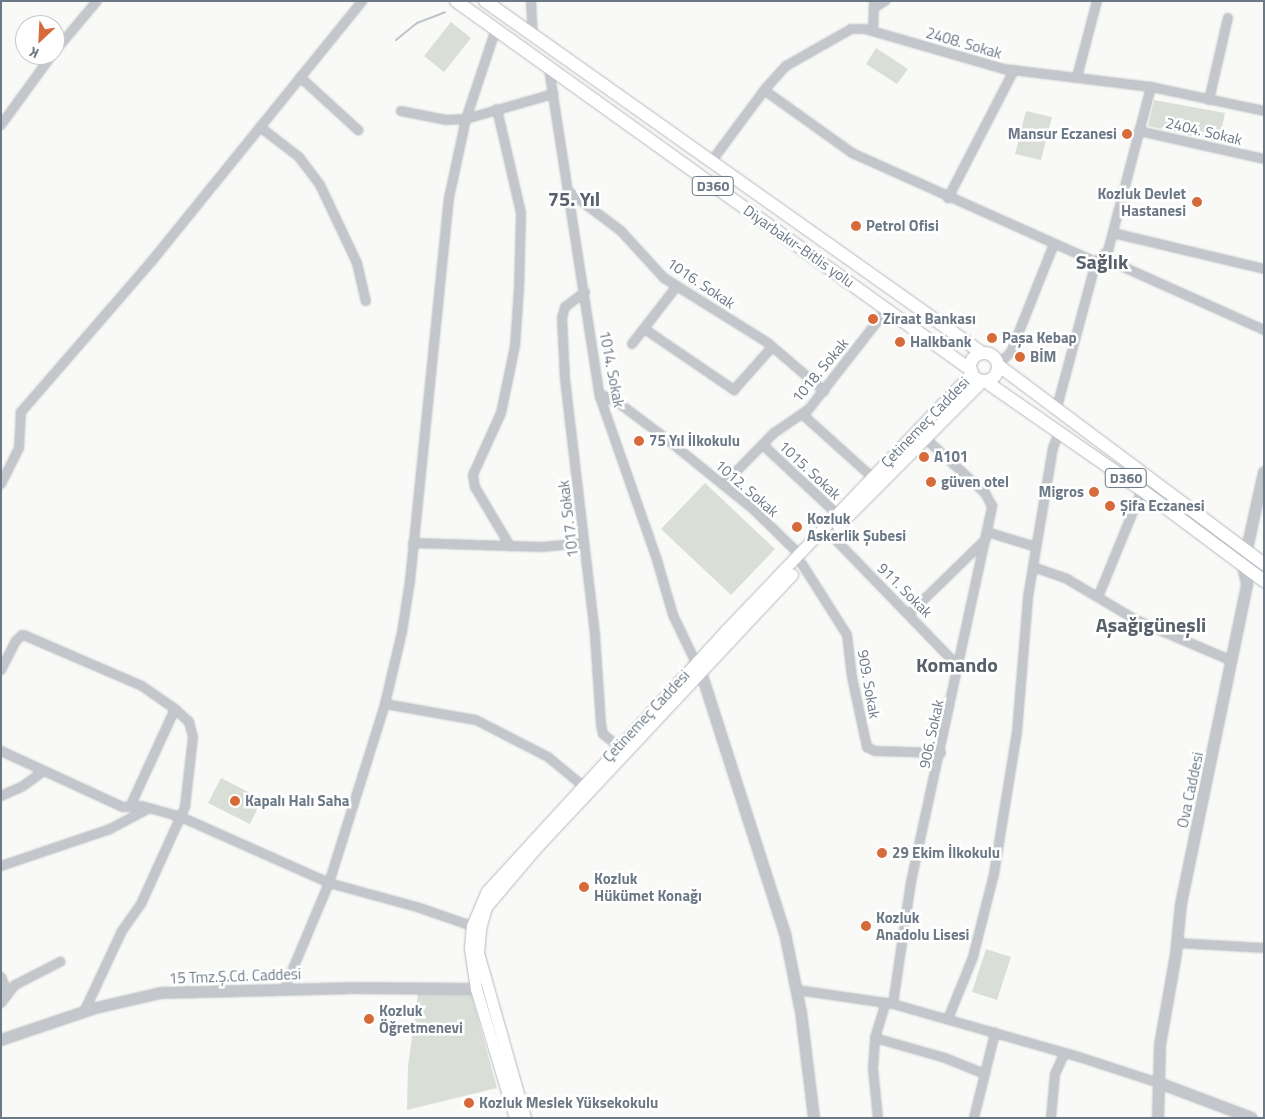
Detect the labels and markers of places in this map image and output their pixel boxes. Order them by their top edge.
place label: Mansur Eczanesi [1008,125,1117,143]
marker: Mansur Eczanesi [1121,128,1133,140]
place label: Kozluk Devlet Hastanesi [1097,184,1186,219]
marker: Kozluk Devlet Hastanesi [1190,195,1204,209]
place label: Petrol Ofisi [866,217,939,235]
marker: Petrol Ofisi [850,220,862,232]
place label: Ziraat Bankası [883,310,976,328]
marker: Ziraat Bankası [867,313,879,325]
place label: Paşa Kebap [1002,329,1077,347]
marker: Paşa Kebap [986,332,998,344]
place label: Halkbank [910,333,971,351]
marker: Halkbank [894,336,906,348]
place label: BİM [1030,348,1056,366]
marker: BİM [1014,351,1026,363]
place label: 75 Yıl İlkokulu [649,432,740,450]
marker: 75 Yıl İlkokulu [633,435,645,447]
place label: A101 [934,448,968,466]
marker: A101 [918,451,930,463]
place label: güven otel [941,473,1009,491]
marker: güven otel [925,476,937,488]
place label: Migros [1039,483,1084,501]
marker: Migros [1088,486,1100,498]
place label: Şifa Eczanesi [1120,497,1205,515]
marker: Şifa Eczanesi [1104,500,1116,512]
place label: Kozluk Askerlik Şubesi [807,509,906,544]
marker: Kozluk Askerlik Şubesi [791,521,803,533]
place label: Kapalı Halı Saha [245,792,349,810]
marker: Kapalı Halı Saha [229,795,241,807]
place label: 29 Ekim İlkokulu [892,844,1000,862]
marker: 29 Ekim İlkokulu [876,847,888,859]
place label: Kozluk Hükümet Konağı [594,869,702,904]
marker: Kozluk Hükümet Konağı [578,881,590,893]
place label: Kozluk Anadolu Lisesi [876,908,969,943]
marker: Kozluk Anadolu Lisesi [860,920,872,932]
place label: Kozluk Öğretmenevi [379,1001,463,1036]
marker: Kozluk Öğretmenevi [363,1013,375,1025]
place label: Kozluk Meslek Yüksekokulu [479,1094,658,1112]
marker: Kozluk Meslek Yüksekokulu [463,1097,475,1109]

